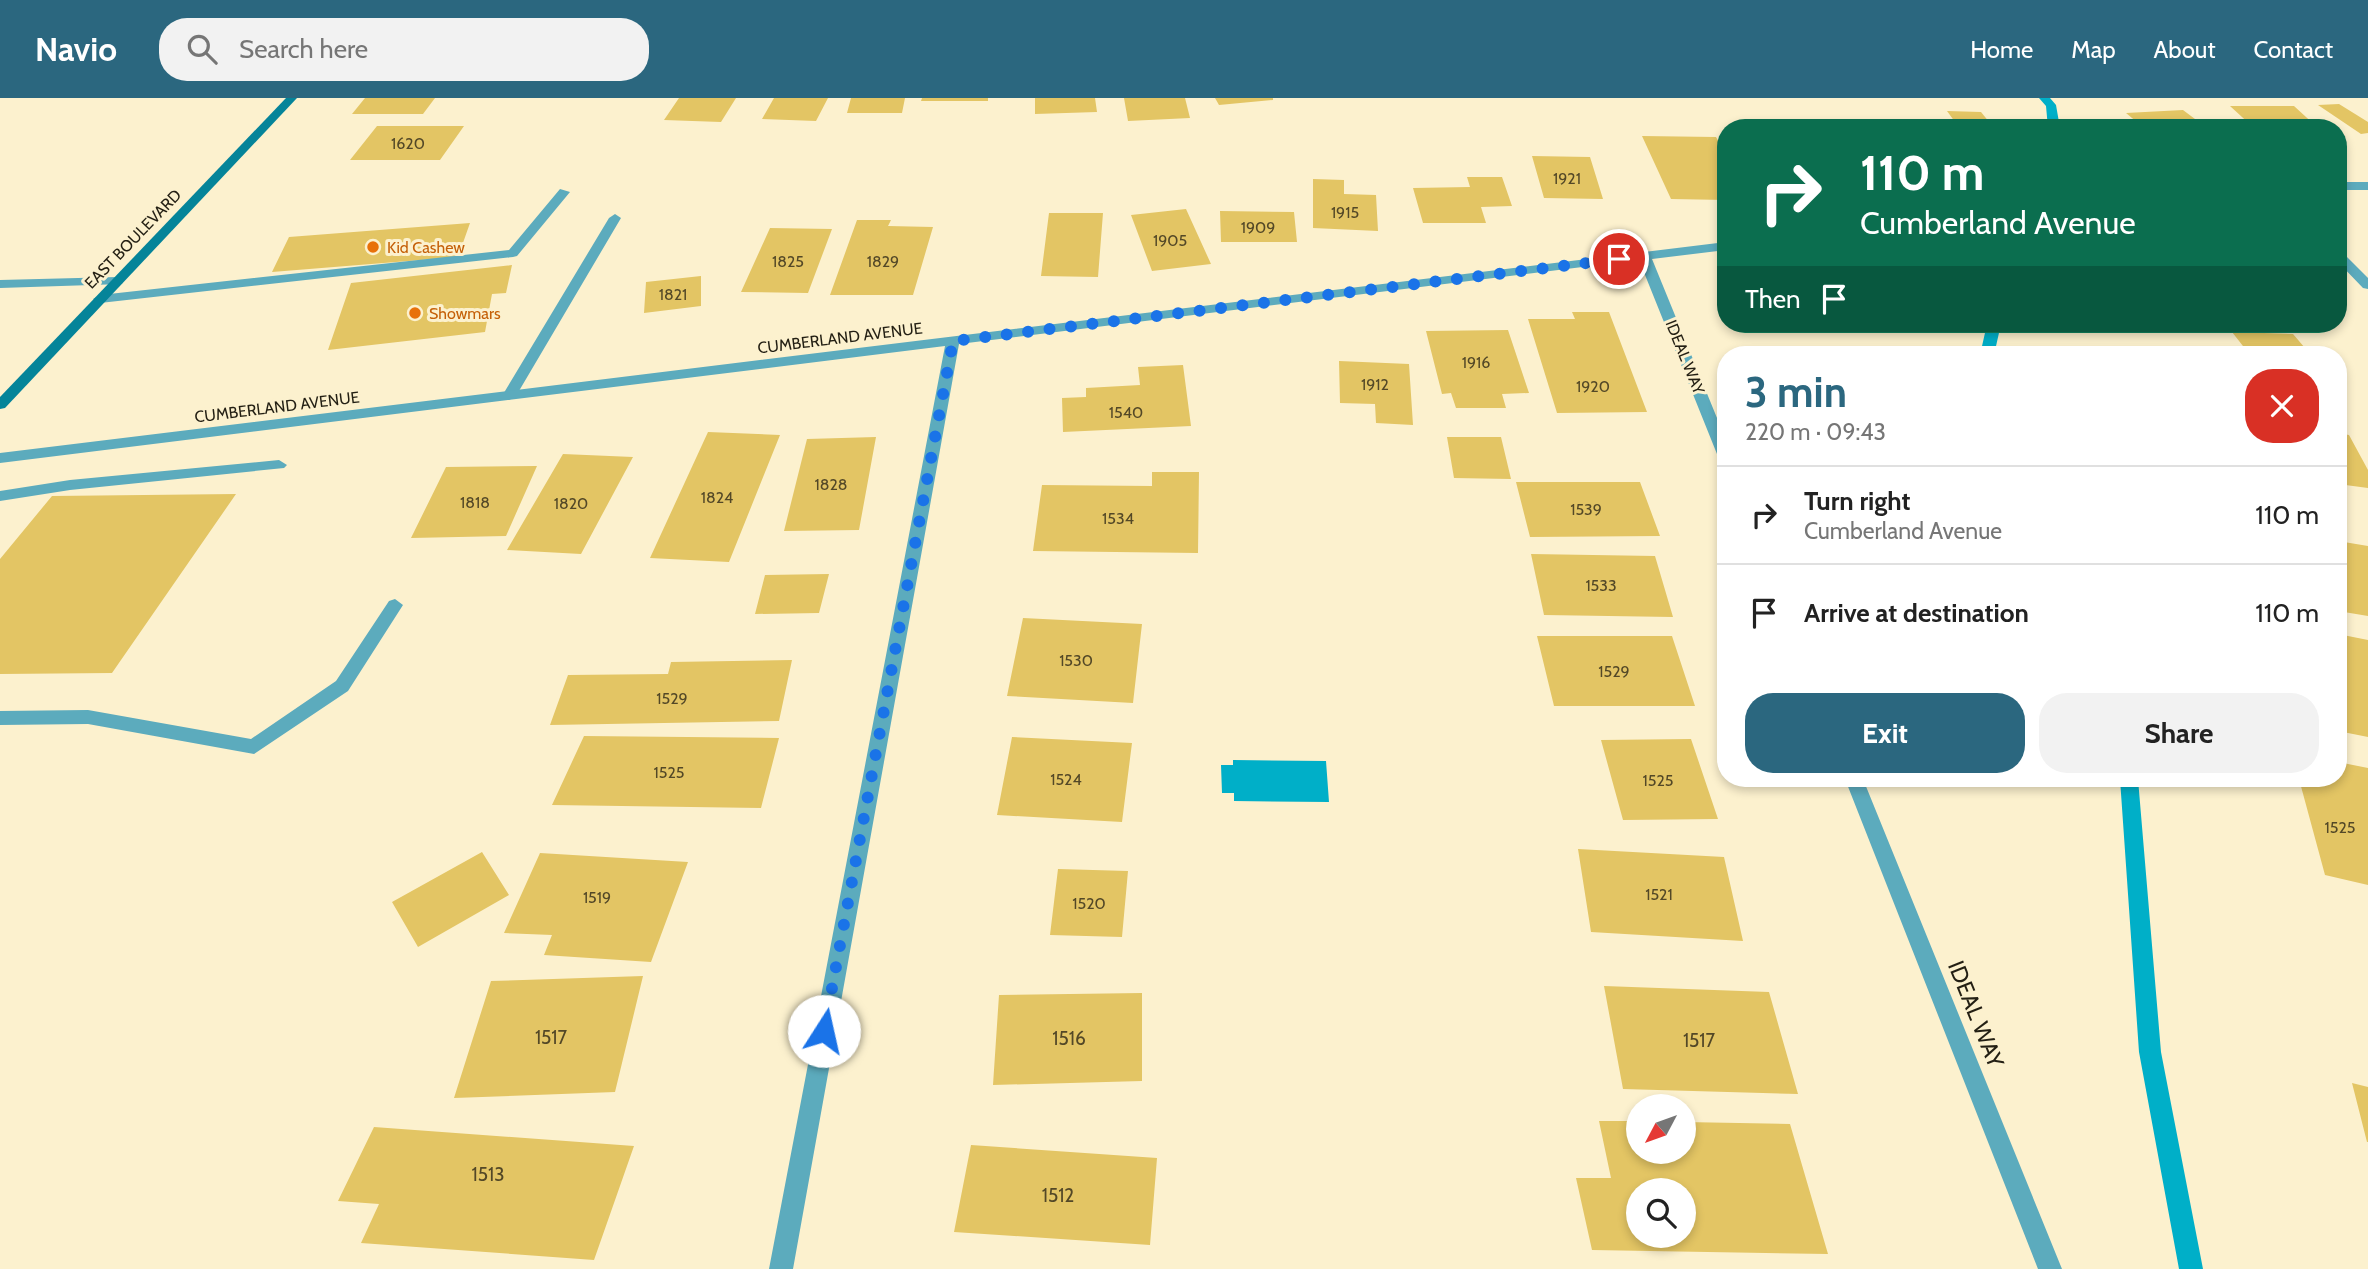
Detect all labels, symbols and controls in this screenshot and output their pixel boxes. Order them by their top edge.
search box [159,18,649,81]
text: Navio [35,29,117,69]
icon: search [183,30,221,68]
text: Search here [239,33,368,65]
text: Home [1970,35,2033,64]
text: Map [2071,35,2116,64]
text: About [2154,35,2216,64]
text: Contact [2254,35,2333,64]
house number: 1620 [391,134,425,153]
text: 110 m [1860,143,1984,202]
icon: right [1745,147,1836,238]
house number: 1921 [1553,169,1581,188]
street label: EAST BOULEVARD [81,185,185,293]
house number: 1915 [1331,203,1359,222]
text: Cumberland Avenue [1860,203,2136,242]
house number: 1909 [1241,218,1275,237]
pin [1589,229,1649,289]
house number: 1905 [1153,231,1187,250]
place label: Kid Cashew [387,238,465,257]
marker: Kid Cashew [365,239,381,255]
icon: arrive [1600,240,1638,278]
house number: 1825 [772,252,804,271]
house number: 1829 [867,252,899,271]
icon: arrive [1815,280,1853,318]
text: Then [1745,283,1801,315]
house number: 1821 [659,285,687,304]
place label: Showmars [429,304,501,323]
marker: Showmars [407,305,423,321]
street label: IDEAL WAY [1661,317,1709,398]
street label: CUMBERLAND AVENUE [756,318,924,358]
house number: 1916 [1462,353,1490,372]
text: 3 min [1745,366,1847,418]
button: close [2245,369,2319,443]
house number: 1912 [1361,375,1389,394]
house number: 1920 [1576,377,1610,396]
street label: CUMBERLAND AVENUE [193,387,361,427]
house number: 1540 [1109,403,1143,422]
text: 220 m · 09:43 [1745,418,1886,446]
house number: 1828 [815,475,848,494]
text: Turn right [1804,485,1910,517]
house number: 1824 [701,488,733,507]
house number: 1818 [460,493,490,512]
house number: 1820 [554,494,588,513]
icon: right [1745,496,1783,534]
text: 110 m [2255,499,2319,531]
house number: 1539 [1570,500,1602,519]
house number: 1534 [1102,509,1134,528]
text: Cumberland Avenue [1804,517,2002,545]
house number: 1533 [1585,576,1617,595]
icon: arrive [1745,594,1783,632]
text: Arrive at destination [1804,597,2029,629]
text: 110 m [2255,597,2319,629]
house number: 1530 [1059,651,1093,670]
house number: 1529 [1598,662,1630,681]
house number: 1529 [656,689,688,708]
button: Exit [1745,693,2025,773]
button: Share [2039,693,2319,773]
house number: 1525 [654,763,684,782]
house number: 1524 [1050,770,1082,789]
house number: 1525 [1643,771,1673,790]
house number: 1525 [2325,818,2355,837]
house number: 1521 [1645,885,1673,904]
house number: 1519 [583,888,611,907]
house number: 1520 [1072,894,1106,913]
street label: IDEAL WAY [1942,956,2010,1072]
position arrow [787,994,861,1068]
house number: 1517 [535,1026,568,1049]
house number: 1516 [1052,1027,1086,1050]
house number: 1517 [1683,1029,1716,1052]
north arrow [1626,1094,1696,1164]
map controls [1626,1094,1696,1248]
house number: 1513 [472,1163,504,1186]
button: search [1626,1178,1696,1248]
house number: 1512 [1042,1184,1074,1207]

